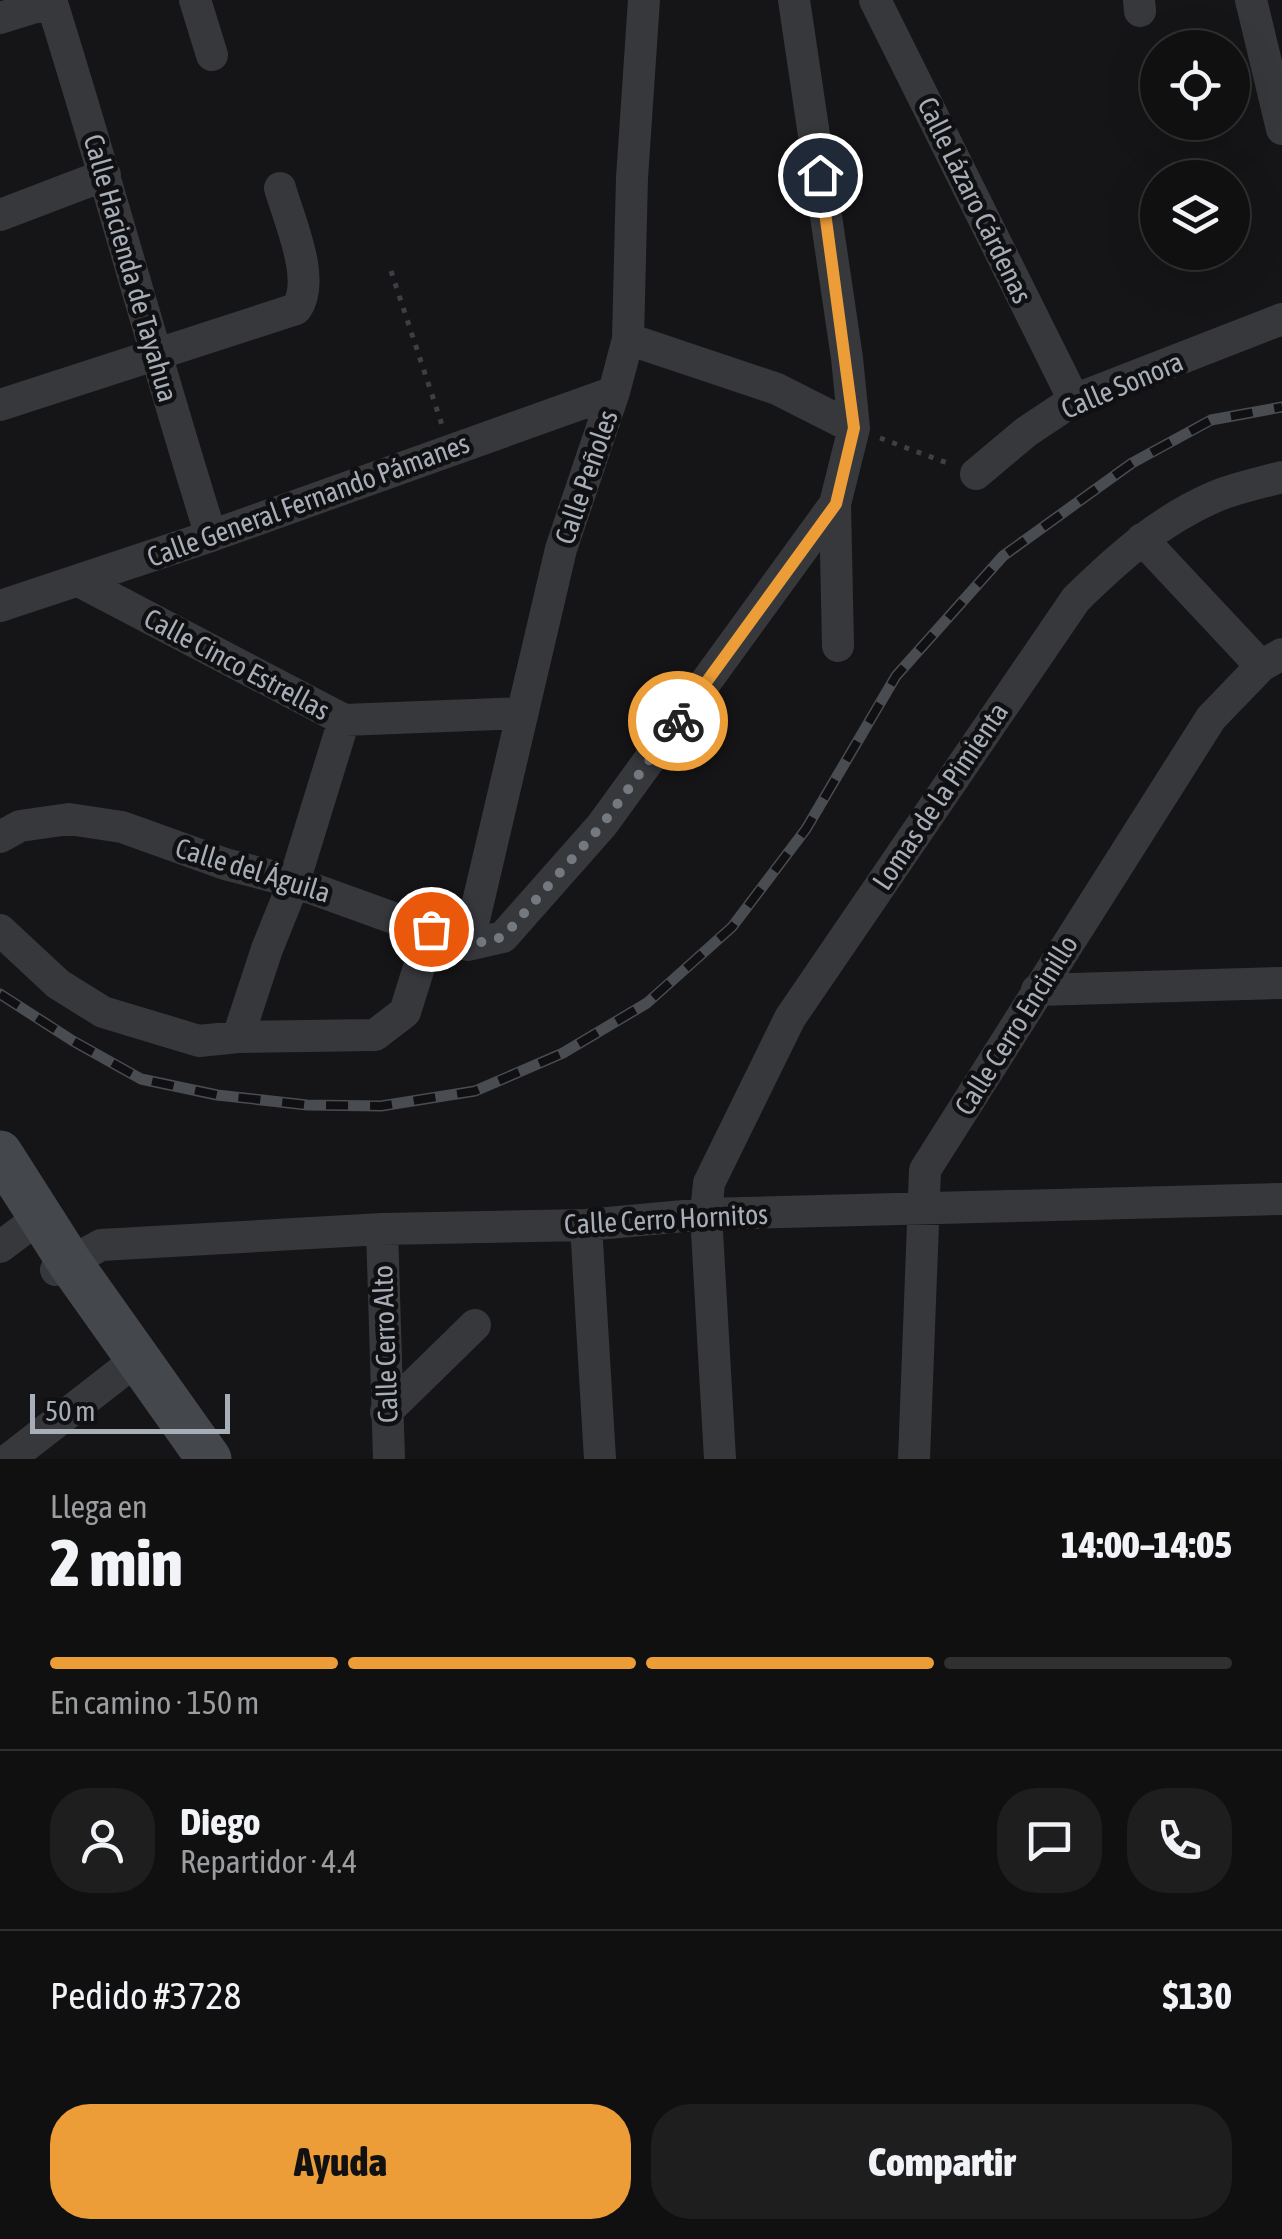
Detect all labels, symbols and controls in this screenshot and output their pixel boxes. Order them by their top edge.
map controls [1140,30,1250,270]
button: locate [1140,30,1250,140]
street label: Calle Lázaro Cárdenas [911,92,1039,308]
street label: Calle Hacienda de Tayahua [77,131,185,405]
pin [778,133,863,218]
icon: home [793,148,848,203]
button: layers [1140,160,1250,270]
street label: Calle Sonora [1056,345,1188,425]
street label: Calle Peñoles [548,406,624,548]
street label: Calle General Fernando Pámanes [143,427,473,573]
street label: Calle Cinco Estrellas [139,602,335,726]
courier [628,671,728,771]
icon: bike [651,694,706,749]
street label: Lomas de la Pimienta [866,696,1014,896]
street label: Calle del Águila [172,831,334,909]
pin [389,887,474,972]
icon: bag [404,902,459,957]
street label: Calle Cerro Encinillo [948,929,1084,1121]
street label: Calle Cerro Hornitos [563,1198,769,1240]
street label: Calle Cerro Alto [366,1265,404,1423]
scale bar [30,1389,230,1434]
text: 50 m [45,1395,95,1427]
text: Llega en [50,1488,148,1525]
text: 14:00–14:05 [1061,1523,1232,1566]
text: 2 min [50,1525,183,1600]
text: En camino · 150 m [50,1684,259,1721]
button: person [50,1788,155,1893]
button: chat [997,1788,1102,1893]
button: phone [1127,1788,1232,1893]
text: Diego [180,1800,261,1843]
text: Repartidor · 4.4 [180,1843,357,1880]
text: Pedido #3728 [50,1974,241,2017]
text: $130 [1162,1974,1232,2017]
button: Ayuda [50,2104,631,2219]
button: Compartir [651,2104,1232,2219]

